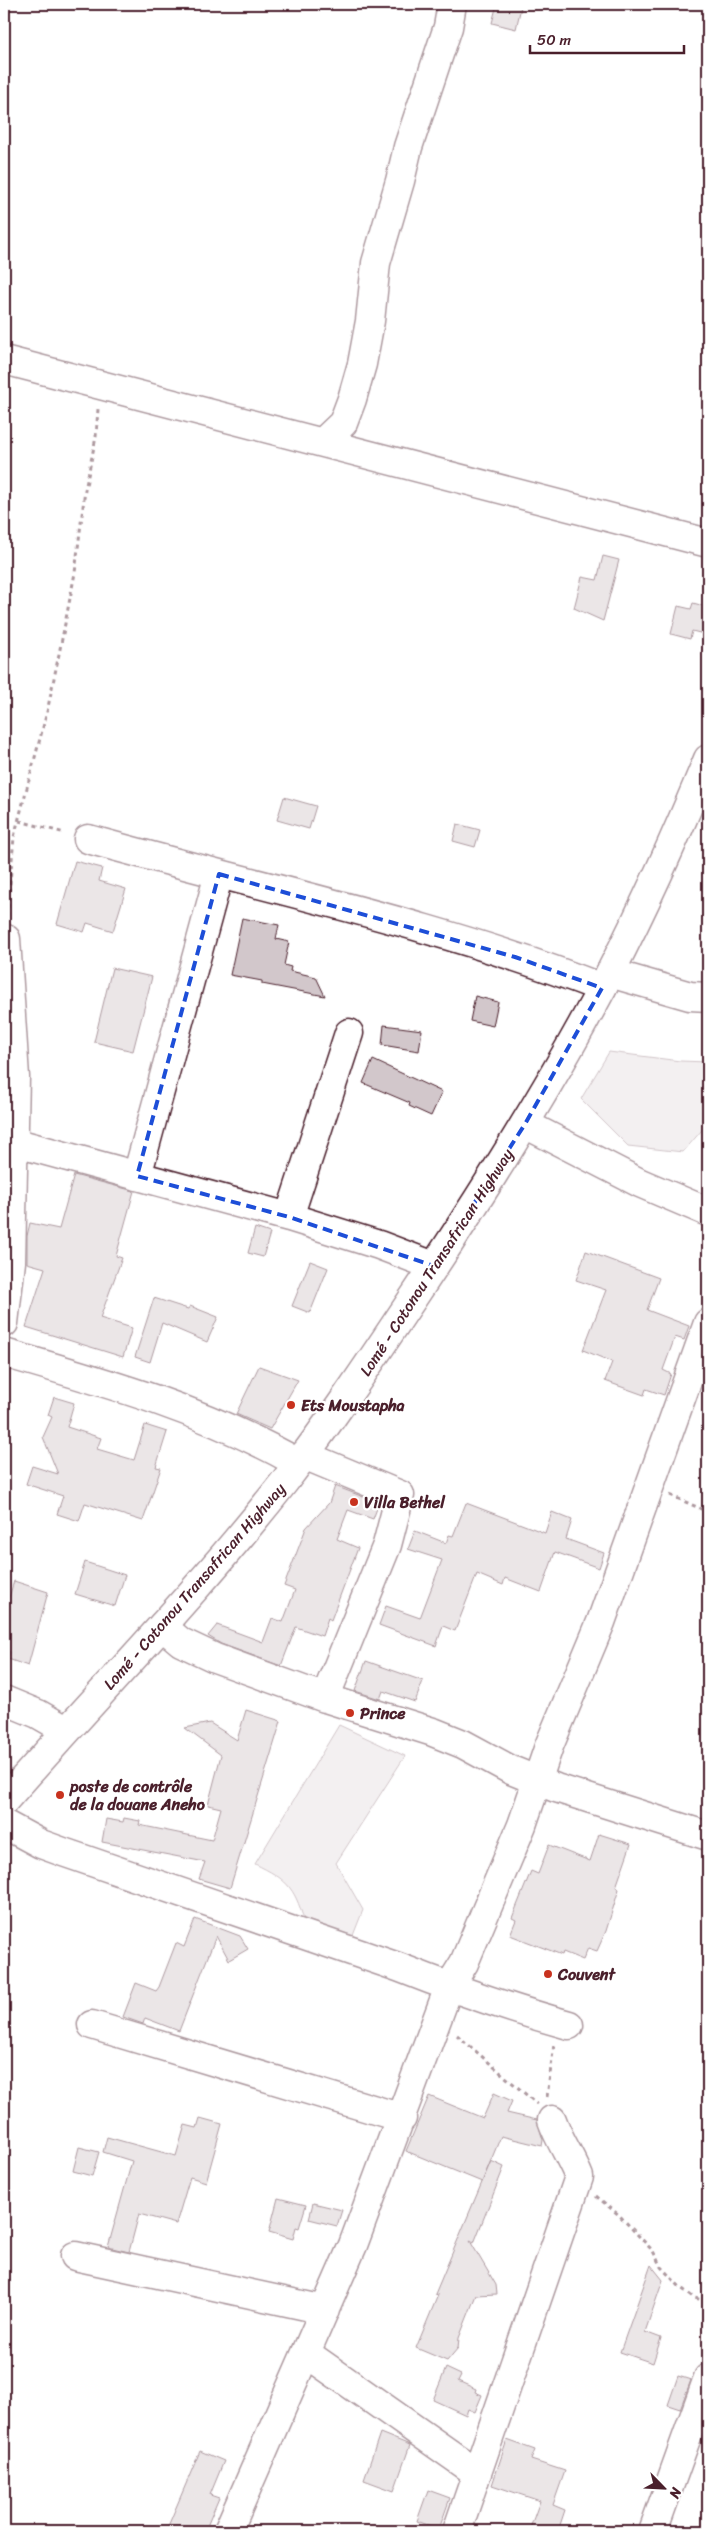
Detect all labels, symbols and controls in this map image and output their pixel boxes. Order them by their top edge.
scale bar [530,22,683,54]
text: 50 m [537,27,572,53]
street label: Lomé - Cotonou Transafrican Highway [351,1142,522,1382]
place label: Ets Moustapha [301,1391,405,1420]
marker: Ets Moustapha [285,1399,297,1411]
street label: Lomé - Cotonou Transafrican Highway [96,1475,293,1697]
place label: Villa Bethel [364,1488,446,1517]
marker: Villa Bethel [348,1496,360,1508]
place label: Prince [360,1699,406,1728]
marker: Prince [344,1707,356,1719]
place label: poste de contrôle de la douane Aneho [69,1772,206,1819]
marker: poste de contrôle de la douane Aneho [54,1789,66,1801]
place label: Couvent [557,1960,616,1989]
marker: Couvent [542,1968,554,1980]
north arrow [640,2462,690,2512]
text: N [662,2483,689,2503]

